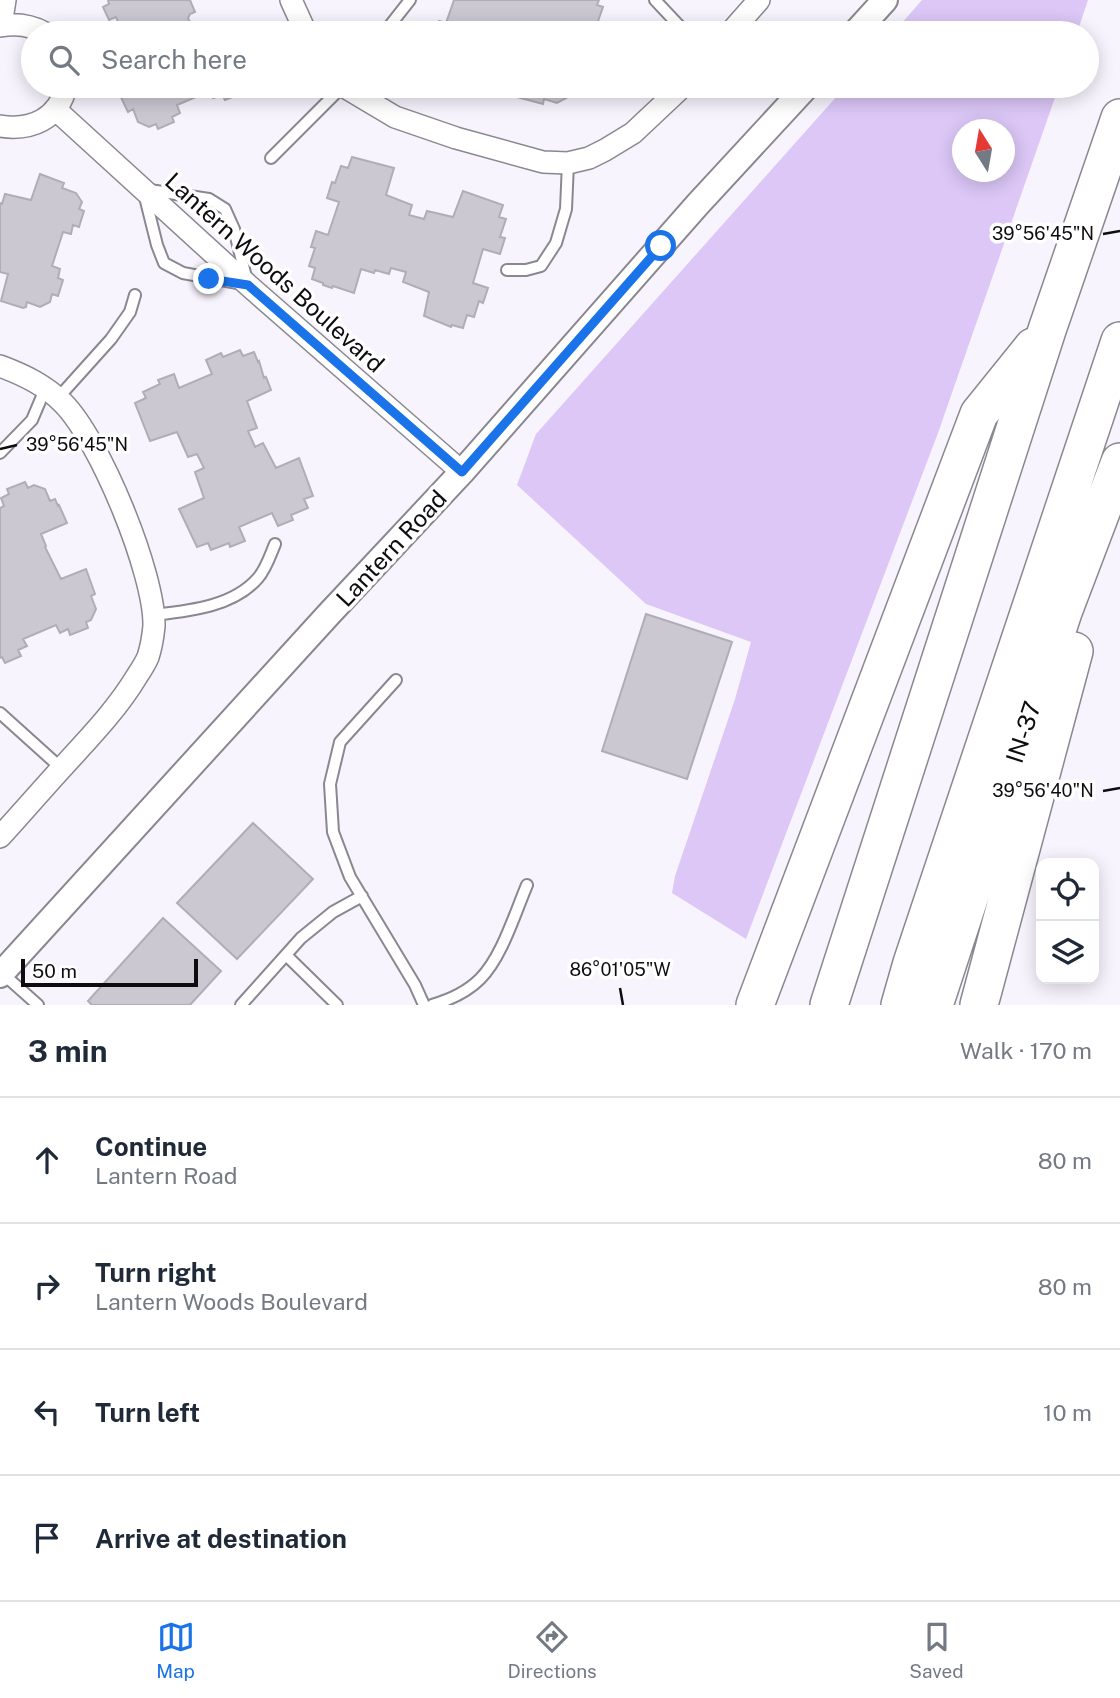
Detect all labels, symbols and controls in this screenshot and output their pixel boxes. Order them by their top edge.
search box [21,21,1099,98]
icon: search [45,41,83,79]
text: Search here [101,44,247,75]
north arrow [952,119,1015,182]
street label: Lantern Woods Boulevard [160,166,390,378]
text: 39°56'45"N [992,223,1094,244]
route start [645,230,676,261]
route end [193,263,224,294]
text: 39°56'45"N [26,434,128,455]
street label: Lantern Road [330,484,452,612]
street label: IN-37 [1000,698,1046,766]
text: 39°56'40"N [992,780,1094,801]
map controls [1036,858,1099,984]
button: locate [1036,858,1099,921]
button: layers [1036,921,1099,984]
scale bar [21,956,198,988]
text: 86°01'05"W [569,959,671,980]
text: 50 m [32,960,77,982]
text: 3 min [28,1033,107,1069]
text: Walk · 170 m [960,1037,1092,1064]
text: Continue [95,1131,207,1162]
icon: ahead [28,1141,66,1179]
text: 80 m [1038,1147,1092,1174]
text: Lantern Road [95,1162,237,1189]
text: Turn right [95,1257,217,1288]
icon: right [28,1267,66,1305]
text: 80 m [1038,1273,1092,1300]
text: Lantern Woods Boulevard [95,1288,368,1315]
icon: left [28,1393,66,1431]
text: Turn left [95,1397,200,1428]
text: 10 m [1043,1399,1092,1426]
icon: arrive [28,1519,66,1557]
text: Arrive at destination [95,1523,347,1554]
tab: Map [156,1618,195,1682]
tab: Directions [507,1618,597,1682]
tab: Saved [909,1618,964,1682]

